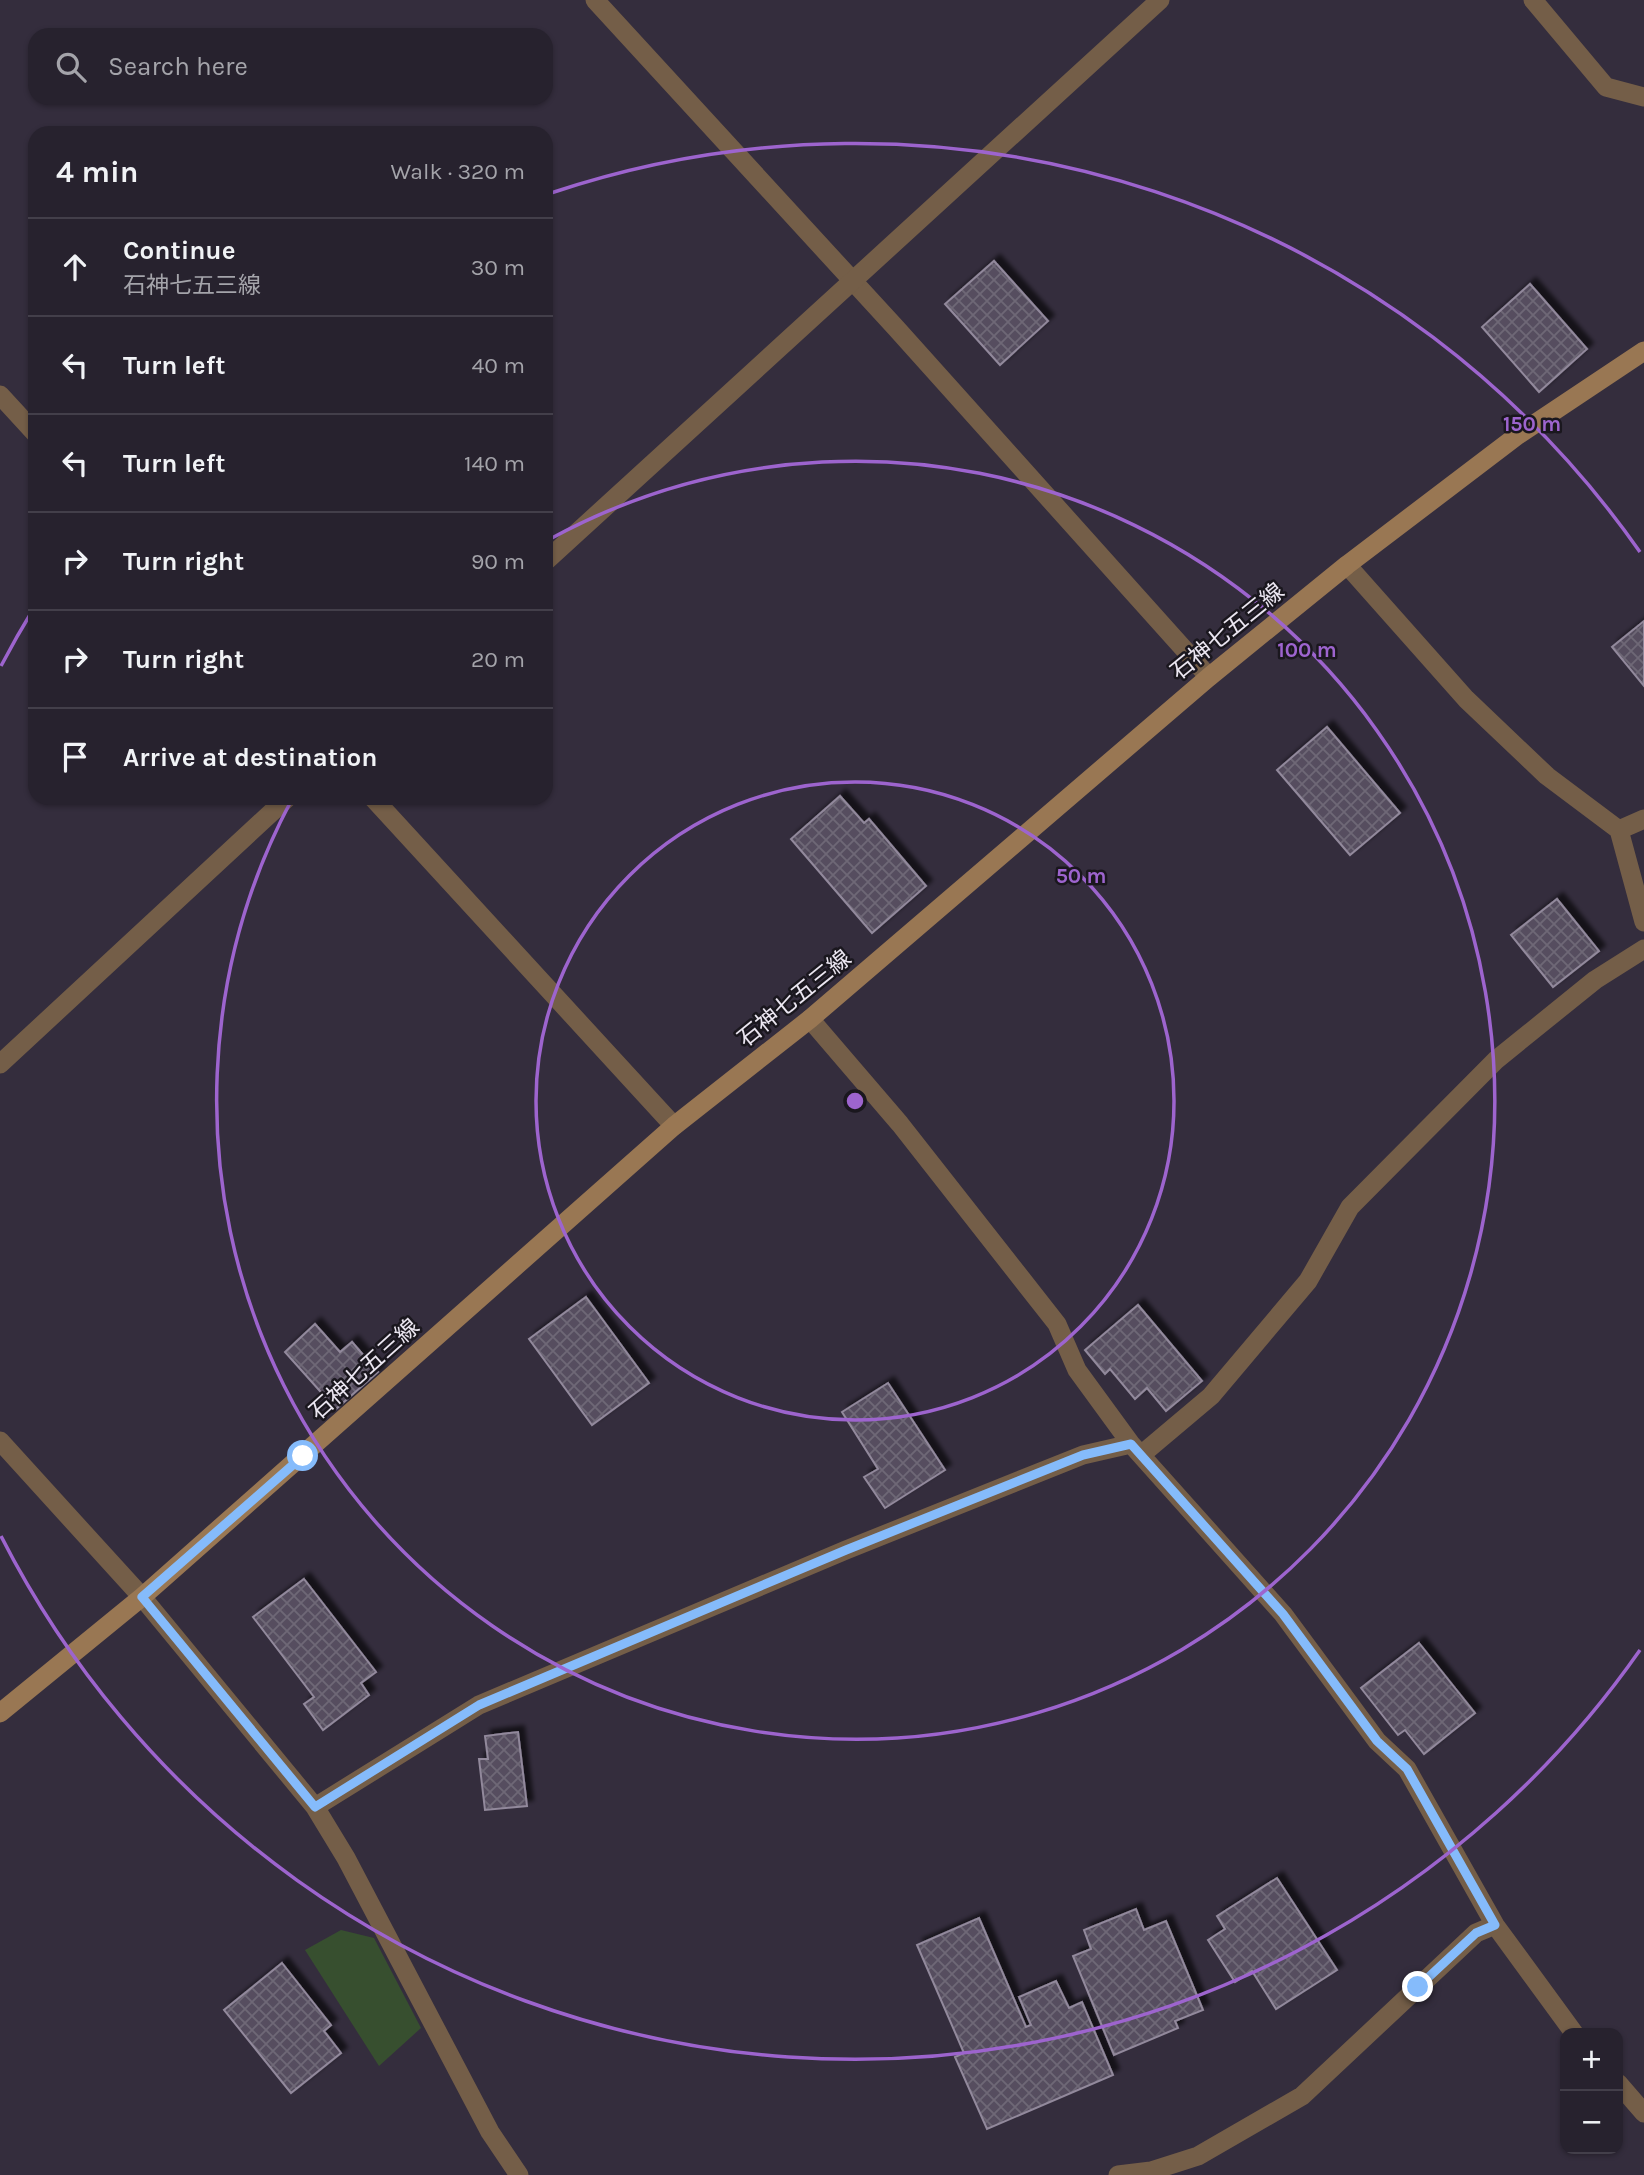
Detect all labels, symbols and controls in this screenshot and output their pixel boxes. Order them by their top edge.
search box [28,28,553,105]
icon: search [52,48,90,86]
text: Search here [108,51,248,82]
text: 4 min [56,154,138,190]
text: Walk · 320 m [391,158,525,185]
text: Continue [123,235,235,266]
icon: ahead [56,248,94,286]
text: 30 m [471,254,525,281]
text: 石神七五三線 [123,272,261,299]
icon: left [56,346,94,384]
text: Turn left [123,350,225,381]
text: 40 m [472,352,525,379]
text: 150 m [1503,412,1561,436]
icon: left [56,444,94,482]
text: Turn left [123,448,225,479]
text: 140 m [464,450,525,477]
icon: right [56,542,94,580]
text: Turn right [123,546,244,577]
text: 90 m [471,548,525,575]
street label: 石神七五三線 [1165,577,1289,685]
text: 100 m [1277,638,1337,662]
icon: right [56,640,94,678]
text: Turn right [123,644,244,675]
text: 20 m [471,646,525,673]
icon: arrive [56,738,94,776]
text: Arrive at destination [123,742,377,773]
text: 50 m [1056,864,1106,888]
street label: 石神七五三線 [732,944,856,1052]
centre of rings [843,1089,867,1113]
street label: 石神七五三線 [304,1313,425,1426]
route start [287,1440,318,1471]
route end [1402,1971,1433,2002]
map controls [1560,2028,1623,2154]
button: + [1560,2028,1623,2091]
button: − [1560,2091,1623,2154]

